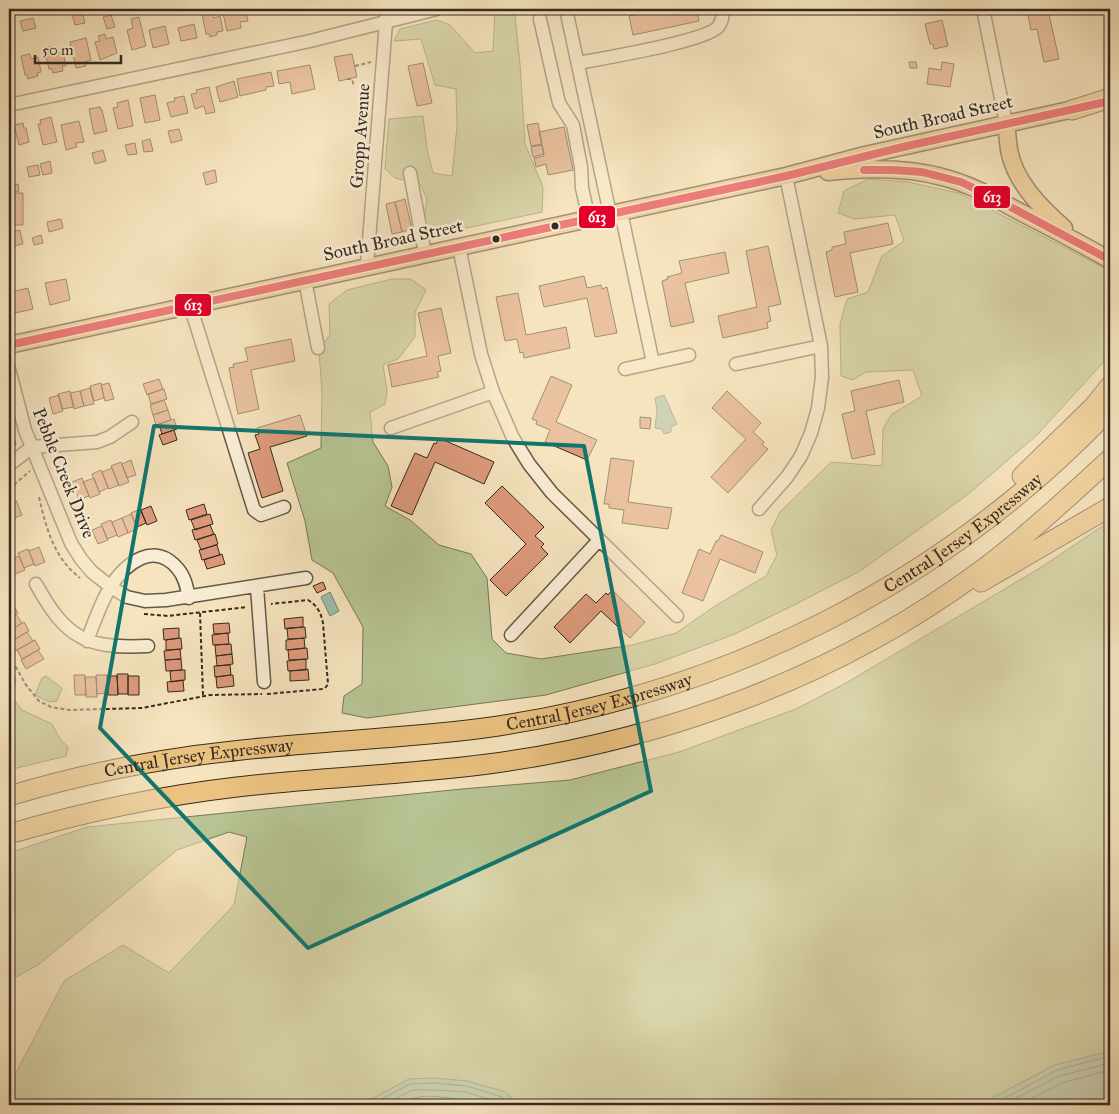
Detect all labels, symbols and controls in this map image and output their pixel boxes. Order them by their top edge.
scale bar [35,32,121,64]
text: 50 m [42,41,74,59]
street label: Gropp Avenue [345,83,375,189]
street label: South Broad Street [871,90,1015,144]
line badge: 613 [973,185,1011,209]
text: 613 [983,189,1002,207]
line badge: 613 [578,205,616,229]
text: 613 [588,209,607,227]
street label: South Broad Street [321,214,466,266]
unlabelled marker [550,221,560,231]
unlabelled marker [491,234,501,244]
line badge: 613 [174,293,212,317]
text: 613 [184,297,203,315]
street label: Pebble Creek Drive [28,405,100,541]
street label: Central Jersey Expressway [879,468,1047,598]
street label: Central Jersey Expressway [505,668,696,736]
street label: Central Jersey Expressway [102,734,295,782]

